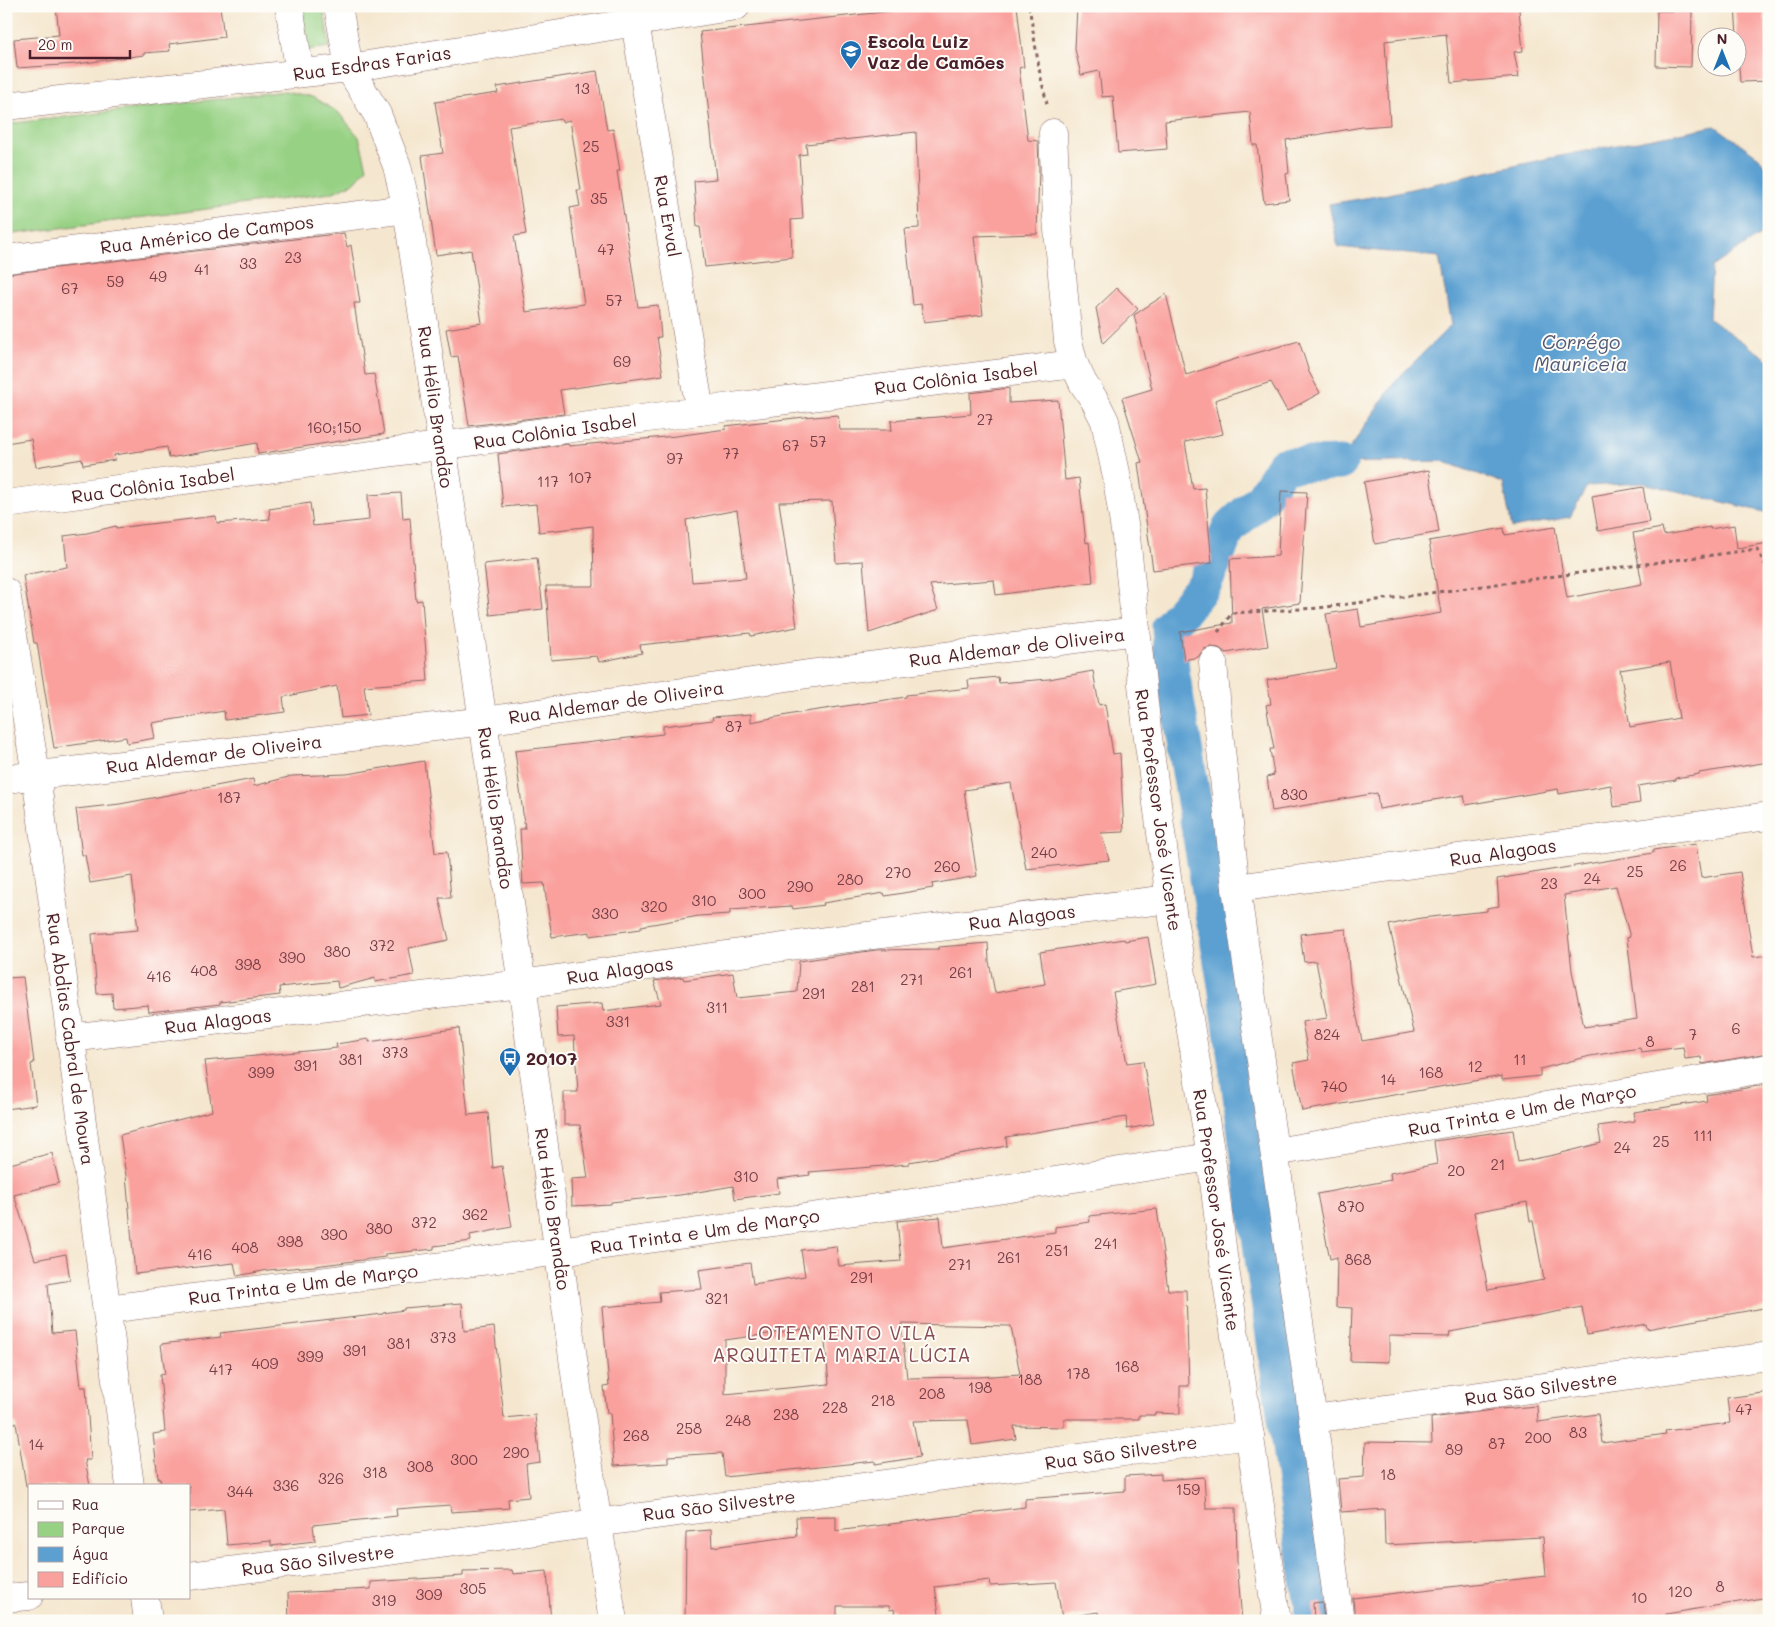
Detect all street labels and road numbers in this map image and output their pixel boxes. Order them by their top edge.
street label: Rua Esdras Farias [291,40,453,86]
street label: Rua Erval [649,173,687,259]
street label: Rua Américo de Campos [99,209,315,259]
street label: Rua Hélio Brandão [413,324,459,490]
street label: Rua Colônia Isabel [873,356,1039,400]
street label: Rua Colônia Isabel [472,408,638,454]
street label: Rua Colônia Isabel [70,462,236,508]
street label: Rua Aldemar de Oliveira [908,622,1126,672]
street label: Rua Aldemar de Oliveira [507,675,725,729]
street label: Rua Professor José Vicente [1130,687,1188,933]
street label: Rua Hélio Brandão [473,725,519,891]
street label: Rua Aldemar de Oliveira [105,729,323,779]
street label: Rua Alagoas [1448,833,1558,871]
street label: Rua Alagoas [967,899,1077,935]
street label: Rua Abdias Cabral de Moura [41,911,101,1167]
street label: Rua Alagoas [565,951,675,989]
street label: Rua Alagoas [163,1003,273,1039]
street label: Rua Trinta e Um de Março [1406,1078,1638,1142]
street label: Rua Professor José Vicente [1188,1087,1246,1333]
street label: Rua Hélio Brandão [530,1126,576,1292]
street label: Rua Trinta e Um de Março [589,1203,821,1259]
street label: Rua Trinta e Um de Março [187,1258,419,1310]
street label: Rua São Silvestre [1463,1365,1619,1411]
street label: Rua São Silvestre [1043,1429,1199,1475]
street label: Rua São Silvestre [641,1484,797,1526]
street label: Rua São Silvestre [240,1539,396,1581]

